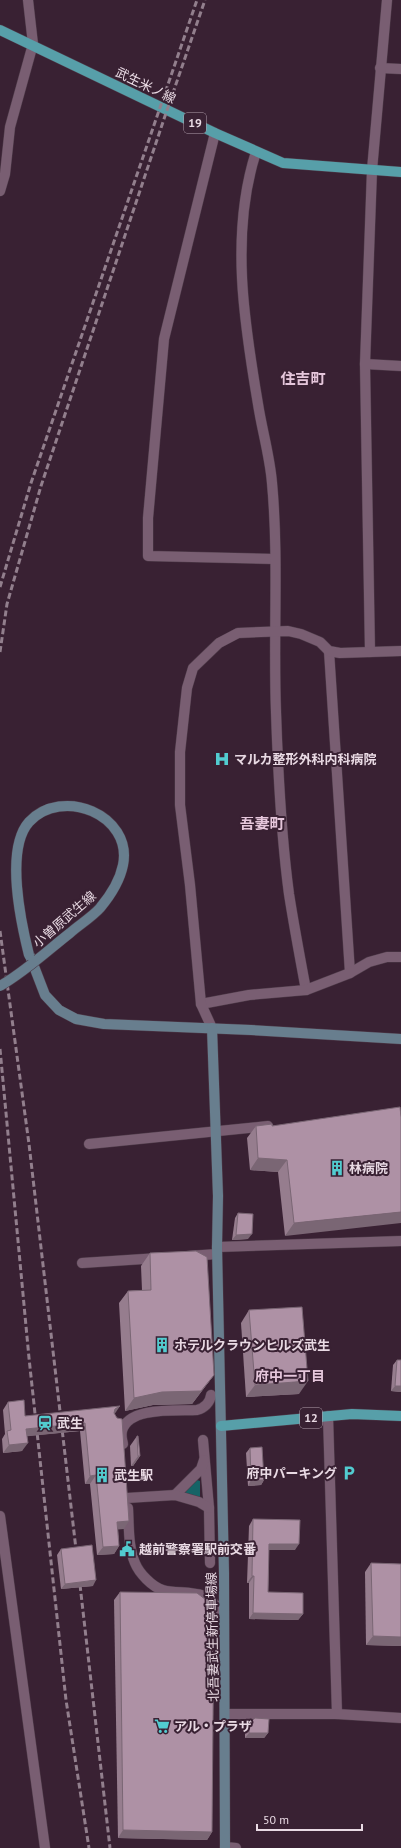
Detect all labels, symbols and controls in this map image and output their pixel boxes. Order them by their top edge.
street label: 武生米ノ線 [113,64,179,107]
road number: 19 [184,113,206,133]
district label: 住吉町 [280,369,326,388]
hospital icon: マルカ整形外科内科病院 [213,750,231,768]
place label: マルカ整形外科内科病院 [234,751,377,768]
district label: 吾妻町 [239,814,285,833]
street label: 小曽原武生線 [29,887,99,951]
building icon: 林病院 [328,1159,346,1177]
place label: 林病院 [349,1160,388,1177]
building icon: ホテルクラウンヒルズ武生 [153,1336,171,1354]
place label: ホテルクラウンヒルズ武生 [174,1337,330,1354]
district label: 府中一丁目 [255,1367,325,1385]
road number: 12 [300,1408,322,1428]
station icon: 武生 [36,1414,54,1432]
place label: 武生 [57,1415,83,1432]
parking icon: 府中パーキング [340,1464,358,1482]
place label: 府中パーキング [246,1465,337,1482]
building icon: 武生駅 [93,1466,111,1484]
place label: 武生駅 [114,1467,153,1484]
public building icon: 越前警察署駅前交番 [118,1540,136,1558]
place label: 越前警察署駅前交番 [139,1541,256,1558]
street label: 北吾妻武生新停車場線 [203,1572,222,1702]
supermarket icon: アル・プラザ [153,1717,171,1735]
place label: アル・プラザ [174,1718,252,1735]
scale bar [257,1806,362,1832]
text: 50 m [263,1812,289,1827]

